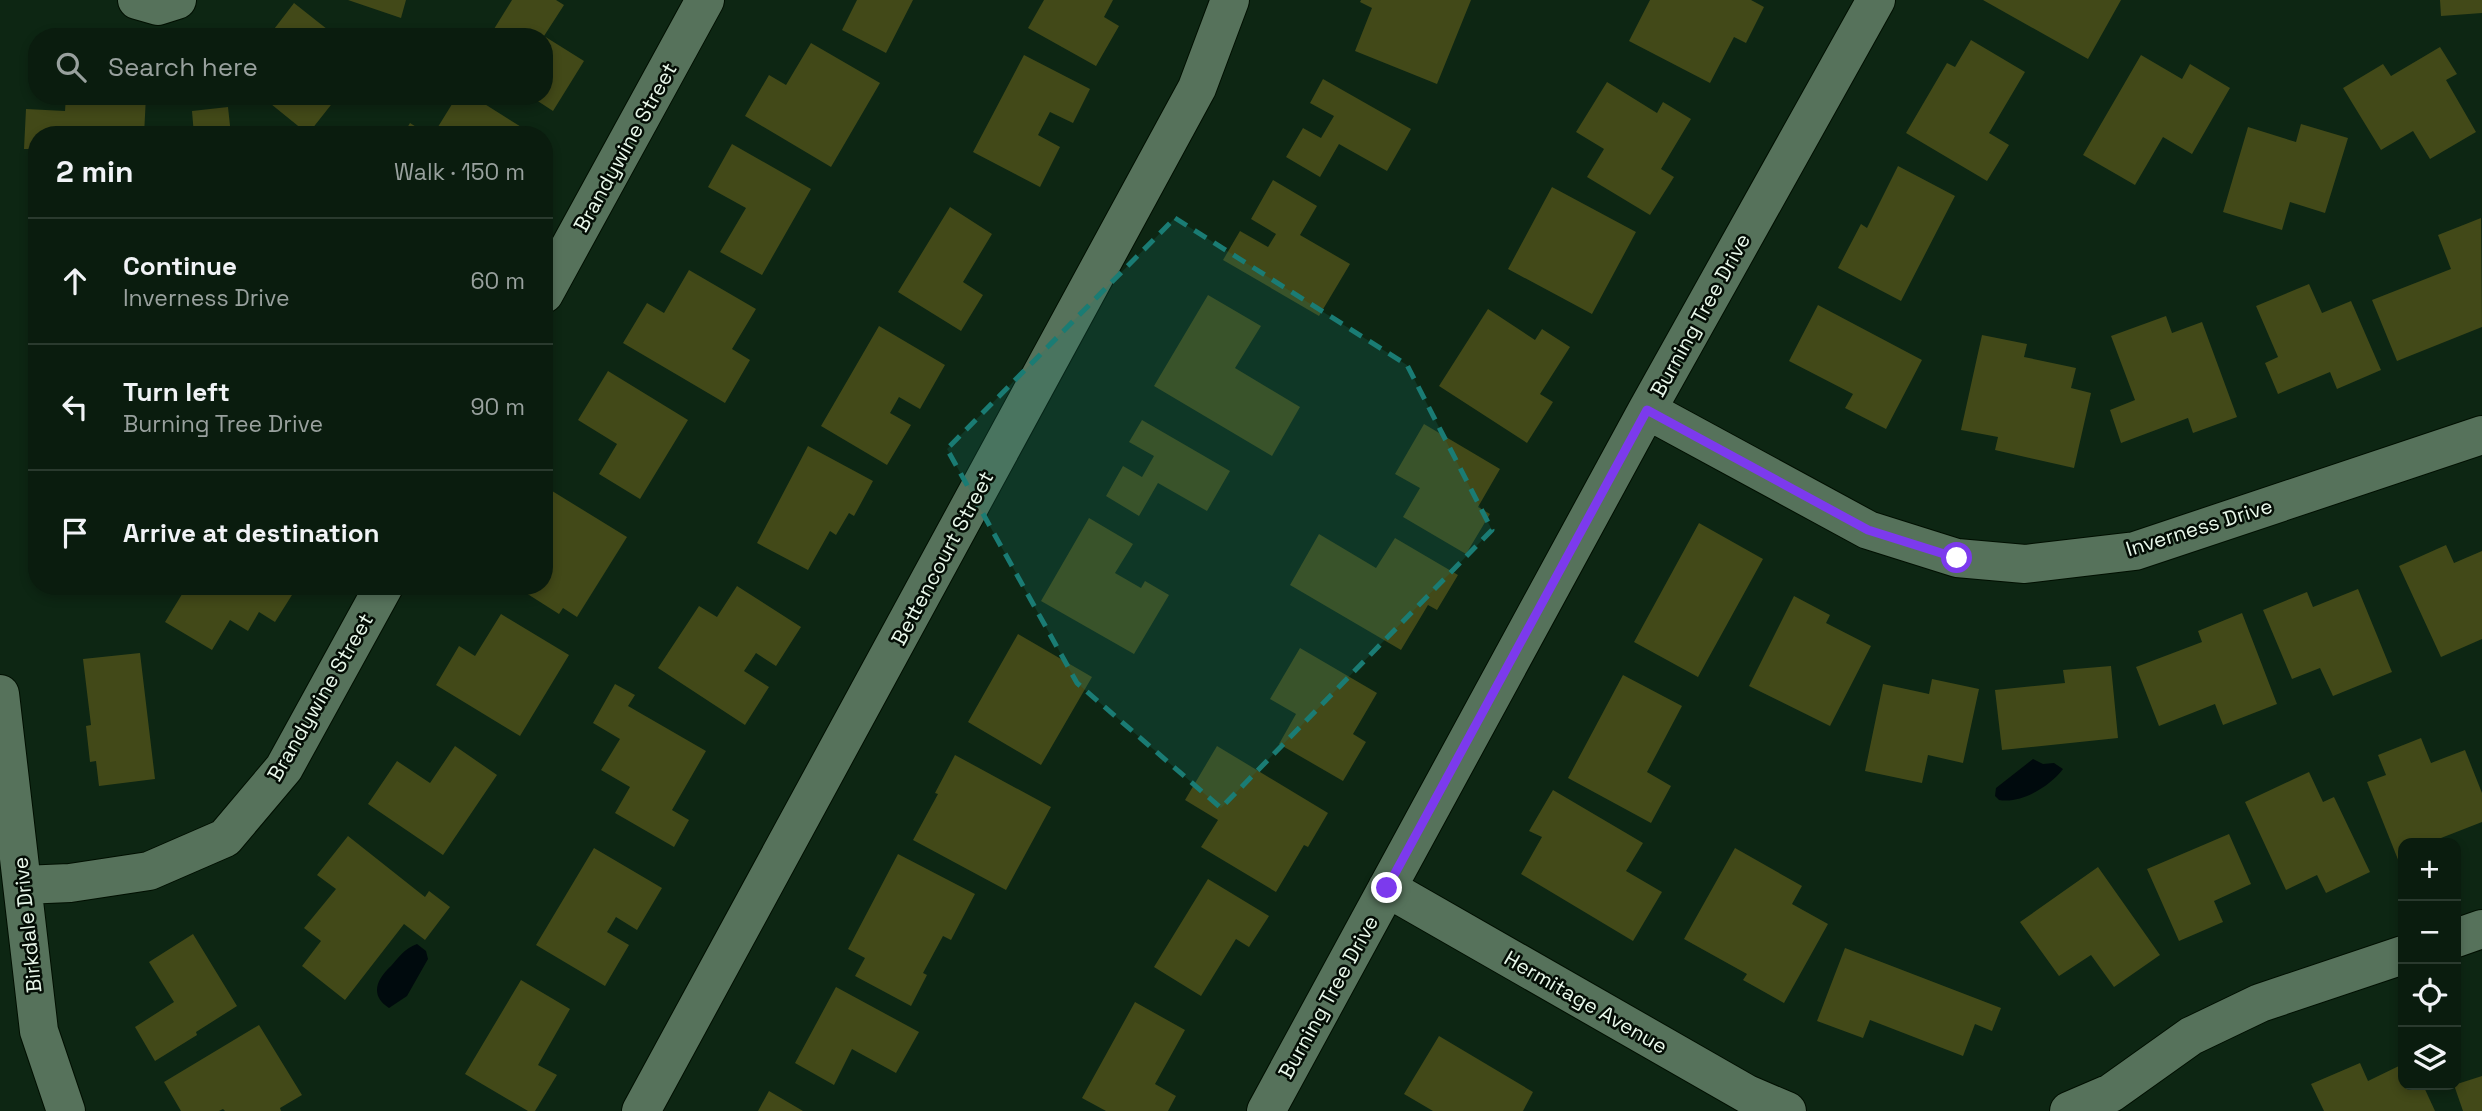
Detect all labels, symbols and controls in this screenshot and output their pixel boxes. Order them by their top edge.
search box [28,28,553,105]
icon: search [52,48,90,86]
text: Search here [108,50,258,84]
street label: Brandywine Street [567,58,683,236]
text: 2 min [56,152,134,191]
text: Walk · 150 m [394,157,525,187]
street label: Burning Tree Drive [1644,229,1756,401]
text: Continue [123,249,237,283]
icon: ahead [56,262,94,300]
text: 60 m [470,266,525,296]
text: Inverness Drive [123,283,290,313]
text: Turn left [123,375,230,409]
icon: left [56,388,94,426]
text: 90 m [470,392,525,422]
text: Burning Tree Drive [123,409,323,439]
street label: Bettencourt Street [885,466,999,650]
street label: Inverness Drive [2122,492,2276,562]
icon: arrive [56,514,94,552]
text: Arrive at destination [123,516,380,550]
route start [1941,542,1972,573]
street label: Brandywine Street [261,608,379,786]
map controls [2398,838,2461,1090]
button: + [2398,838,2461,901]
street label: Birkdale Drive [6,856,48,994]
route end [1371,872,1402,903]
button: − [2398,901,2461,964]
street label: Burning Tree Drive [1272,911,1384,1083]
street label: Hermitage Avenue [1500,944,1672,1060]
button: locate [2398,964,2461,1027]
button: layers [2398,1027,2461,1090]

